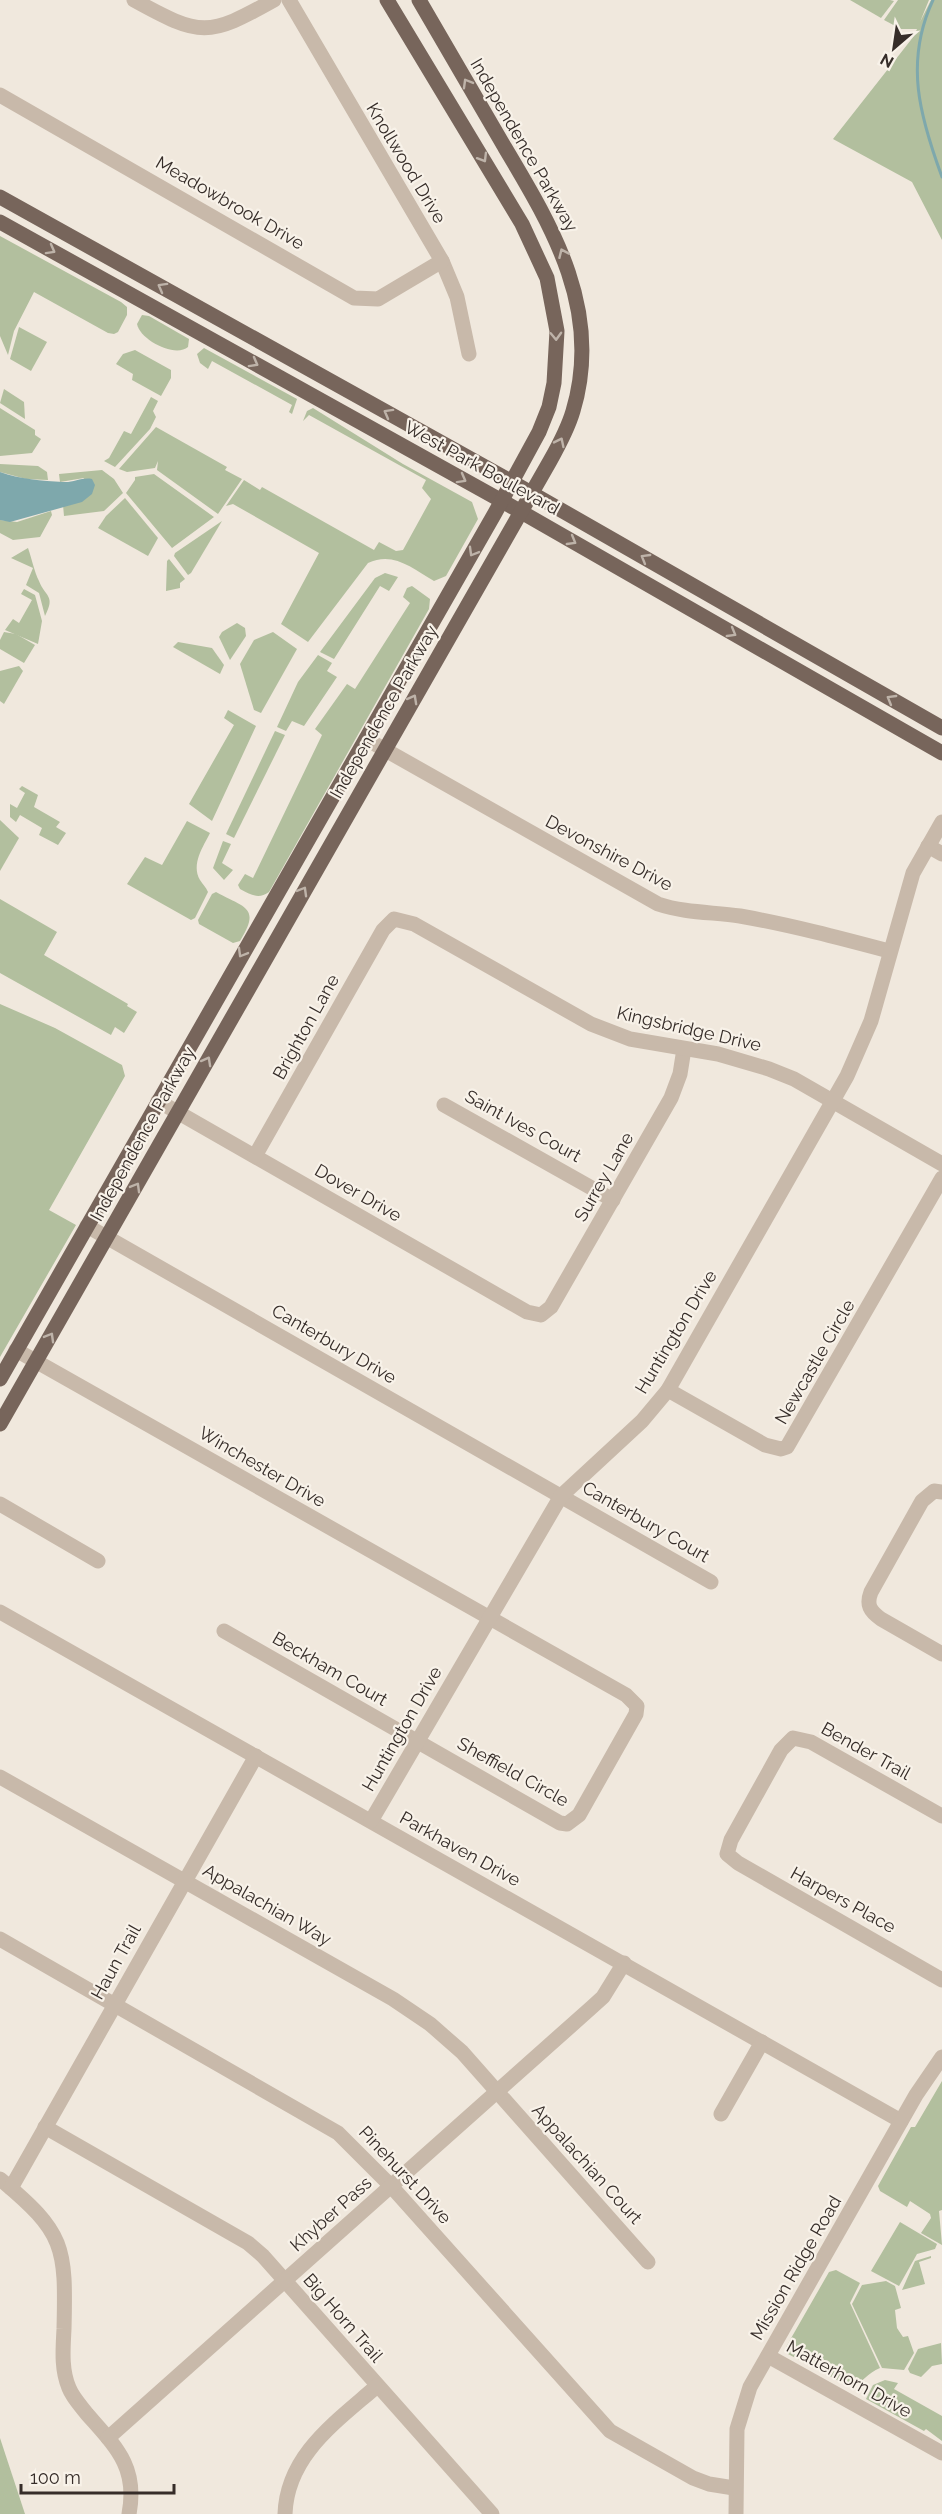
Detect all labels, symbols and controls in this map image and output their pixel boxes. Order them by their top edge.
north arrow [864,18,924,78]
text: N [877,49,897,72]
street label: Independence Parkway [466,54,583,235]
one-way arrow [463,79,475,89]
street label: Knollwood Drive [362,99,451,227]
street label: Meadowbrook Drive [152,152,309,254]
one-way arrow [475,152,487,162]
one-way arrow [45,243,55,254]
one-way arrow [558,249,570,260]
one-way arrow [158,283,168,294]
one-way arrow [550,331,563,340]
one-way arrow [247,355,258,367]
one-way arrow [384,409,394,420]
street label: West Park Boulevard [401,416,563,519]
one-way arrow [552,438,564,449]
one-way arrow [456,471,466,483]
one-way arrow [565,534,576,545]
one-way arrow [468,546,480,556]
one-way arrow [641,554,651,566]
street label: Independence Parkway [325,621,442,802]
one-way arrow [726,626,736,637]
one-way arrow [406,695,417,705]
one-way arrow [887,695,897,706]
street label: Devonshire Drive [542,810,677,895]
one-way arrow [296,887,307,898]
one-way arrow [238,947,250,958]
street label: Brighton Lane [268,970,343,1083]
street label: Kingsbridge Drive [615,1002,764,1055]
street label: Independence Parkway [86,1043,200,1225]
one-way arrow [199,1057,211,1067]
street label: Saint Ives Court [462,1085,585,1166]
street label: Surrey Lane [570,1128,638,1225]
street label: Dover Drive [311,1159,406,1226]
one-way arrow [129,1182,140,1193]
street label: Huntington Drive [630,1266,721,1397]
street label: Newcastle Circle [770,1295,859,1428]
street label: Canterbury Drive [268,1299,401,1388]
one-way arrow [43,1332,54,1343]
street label: Winchester Drive [195,1422,330,1512]
street label: Canterbury Court [579,1477,714,1567]
street label: Beckham Court [269,1627,392,1710]
street label: Huntington Drive [357,1662,446,1795]
street label: Bender Trail [818,1717,915,1784]
street label: Sheffield Circle [454,1732,573,1811]
street label: Parkhaven Drive [396,1807,525,1891]
street label: Appalachian Way [199,1859,335,1950]
street label: Harpers Place [787,1862,900,1937]
street label: Haun Trail [86,1920,145,2003]
street label: Appalachian Court [528,2099,647,2228]
street label: Pinehurst Drive [355,2121,456,2228]
street label: Khyber Pass [286,2171,376,2256]
street label: Mission Ridge Road [746,2192,845,2344]
street label: Big Horn Trail [299,2269,388,2366]
street label: Matterhorn Drive [783,2335,916,2422]
scale bar [21,2457,174,2495]
text: 100 m [30,2467,81,2488]

